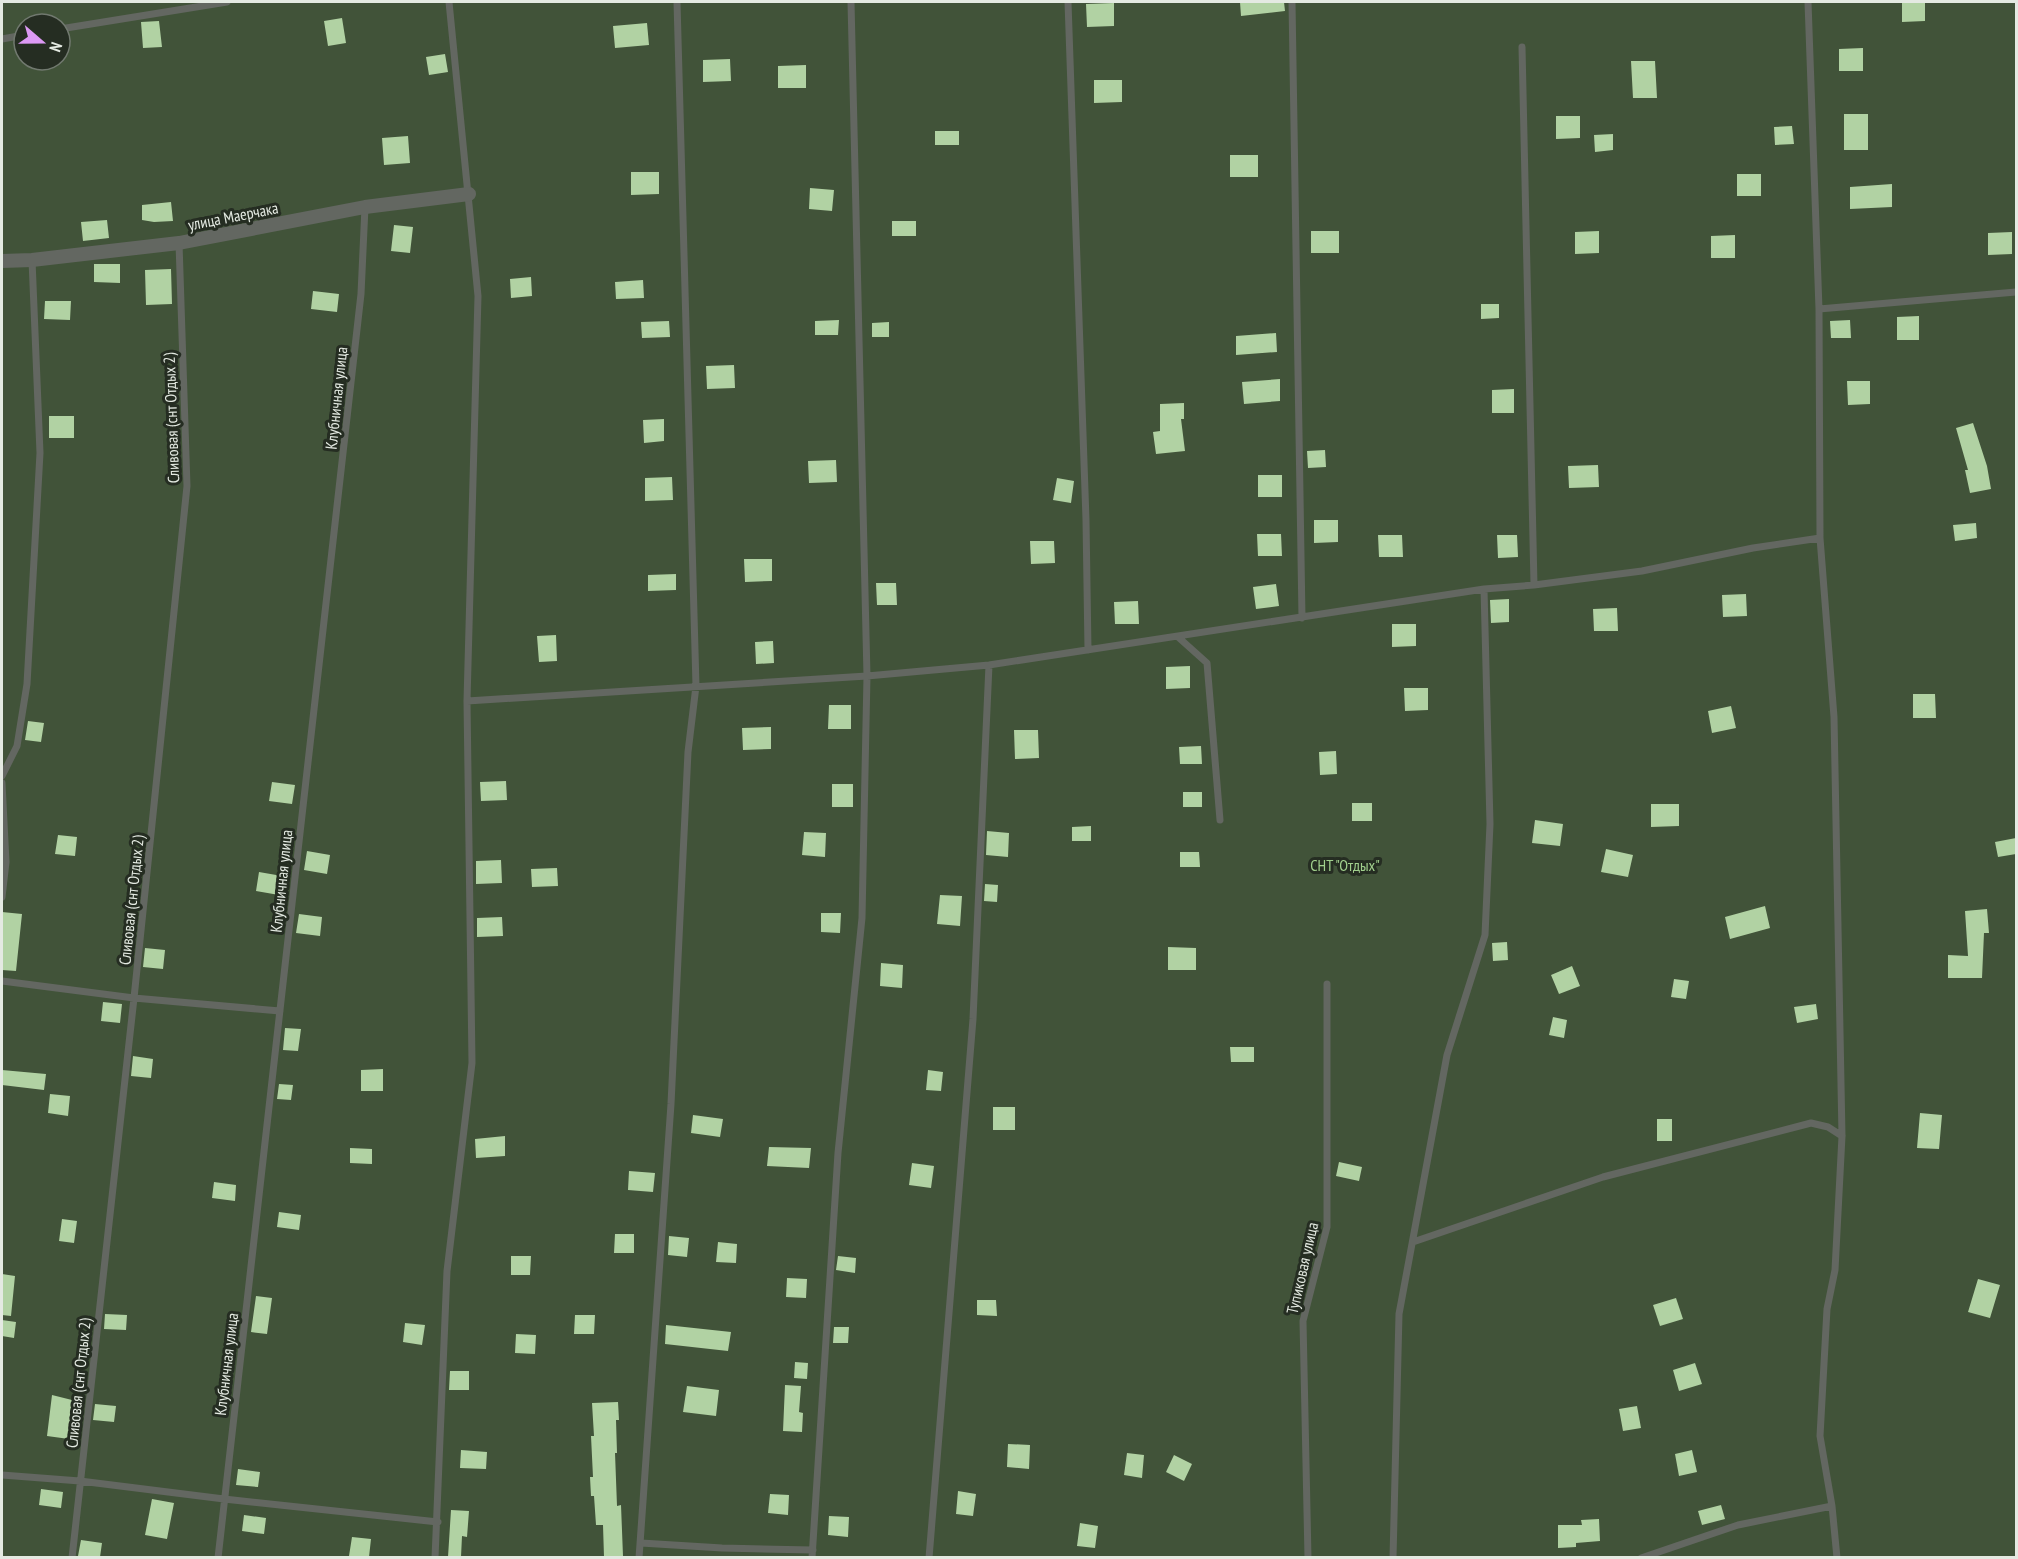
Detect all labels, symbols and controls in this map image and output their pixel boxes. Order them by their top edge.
north arrow [12,12,72,72]
text: N [45,40,67,55]
street label: улица Маерчака [186,197,280,235]
street label: Клубничная улица [321,346,351,450]
street label: Сливовая (снт Отдых 2) [159,352,183,484]
street label: Клубничная улица [266,829,296,933]
street label: Сливовая (снт Отдых 2) [114,834,148,966]
park label: СНТ "Отдых" [1310,855,1380,875]
street label: Тупиковая улица [1282,1220,1322,1316]
street label: Клубничная улица [210,1312,242,1416]
street label: Сливовая (снт Отдых 2) [61,1317,95,1449]

